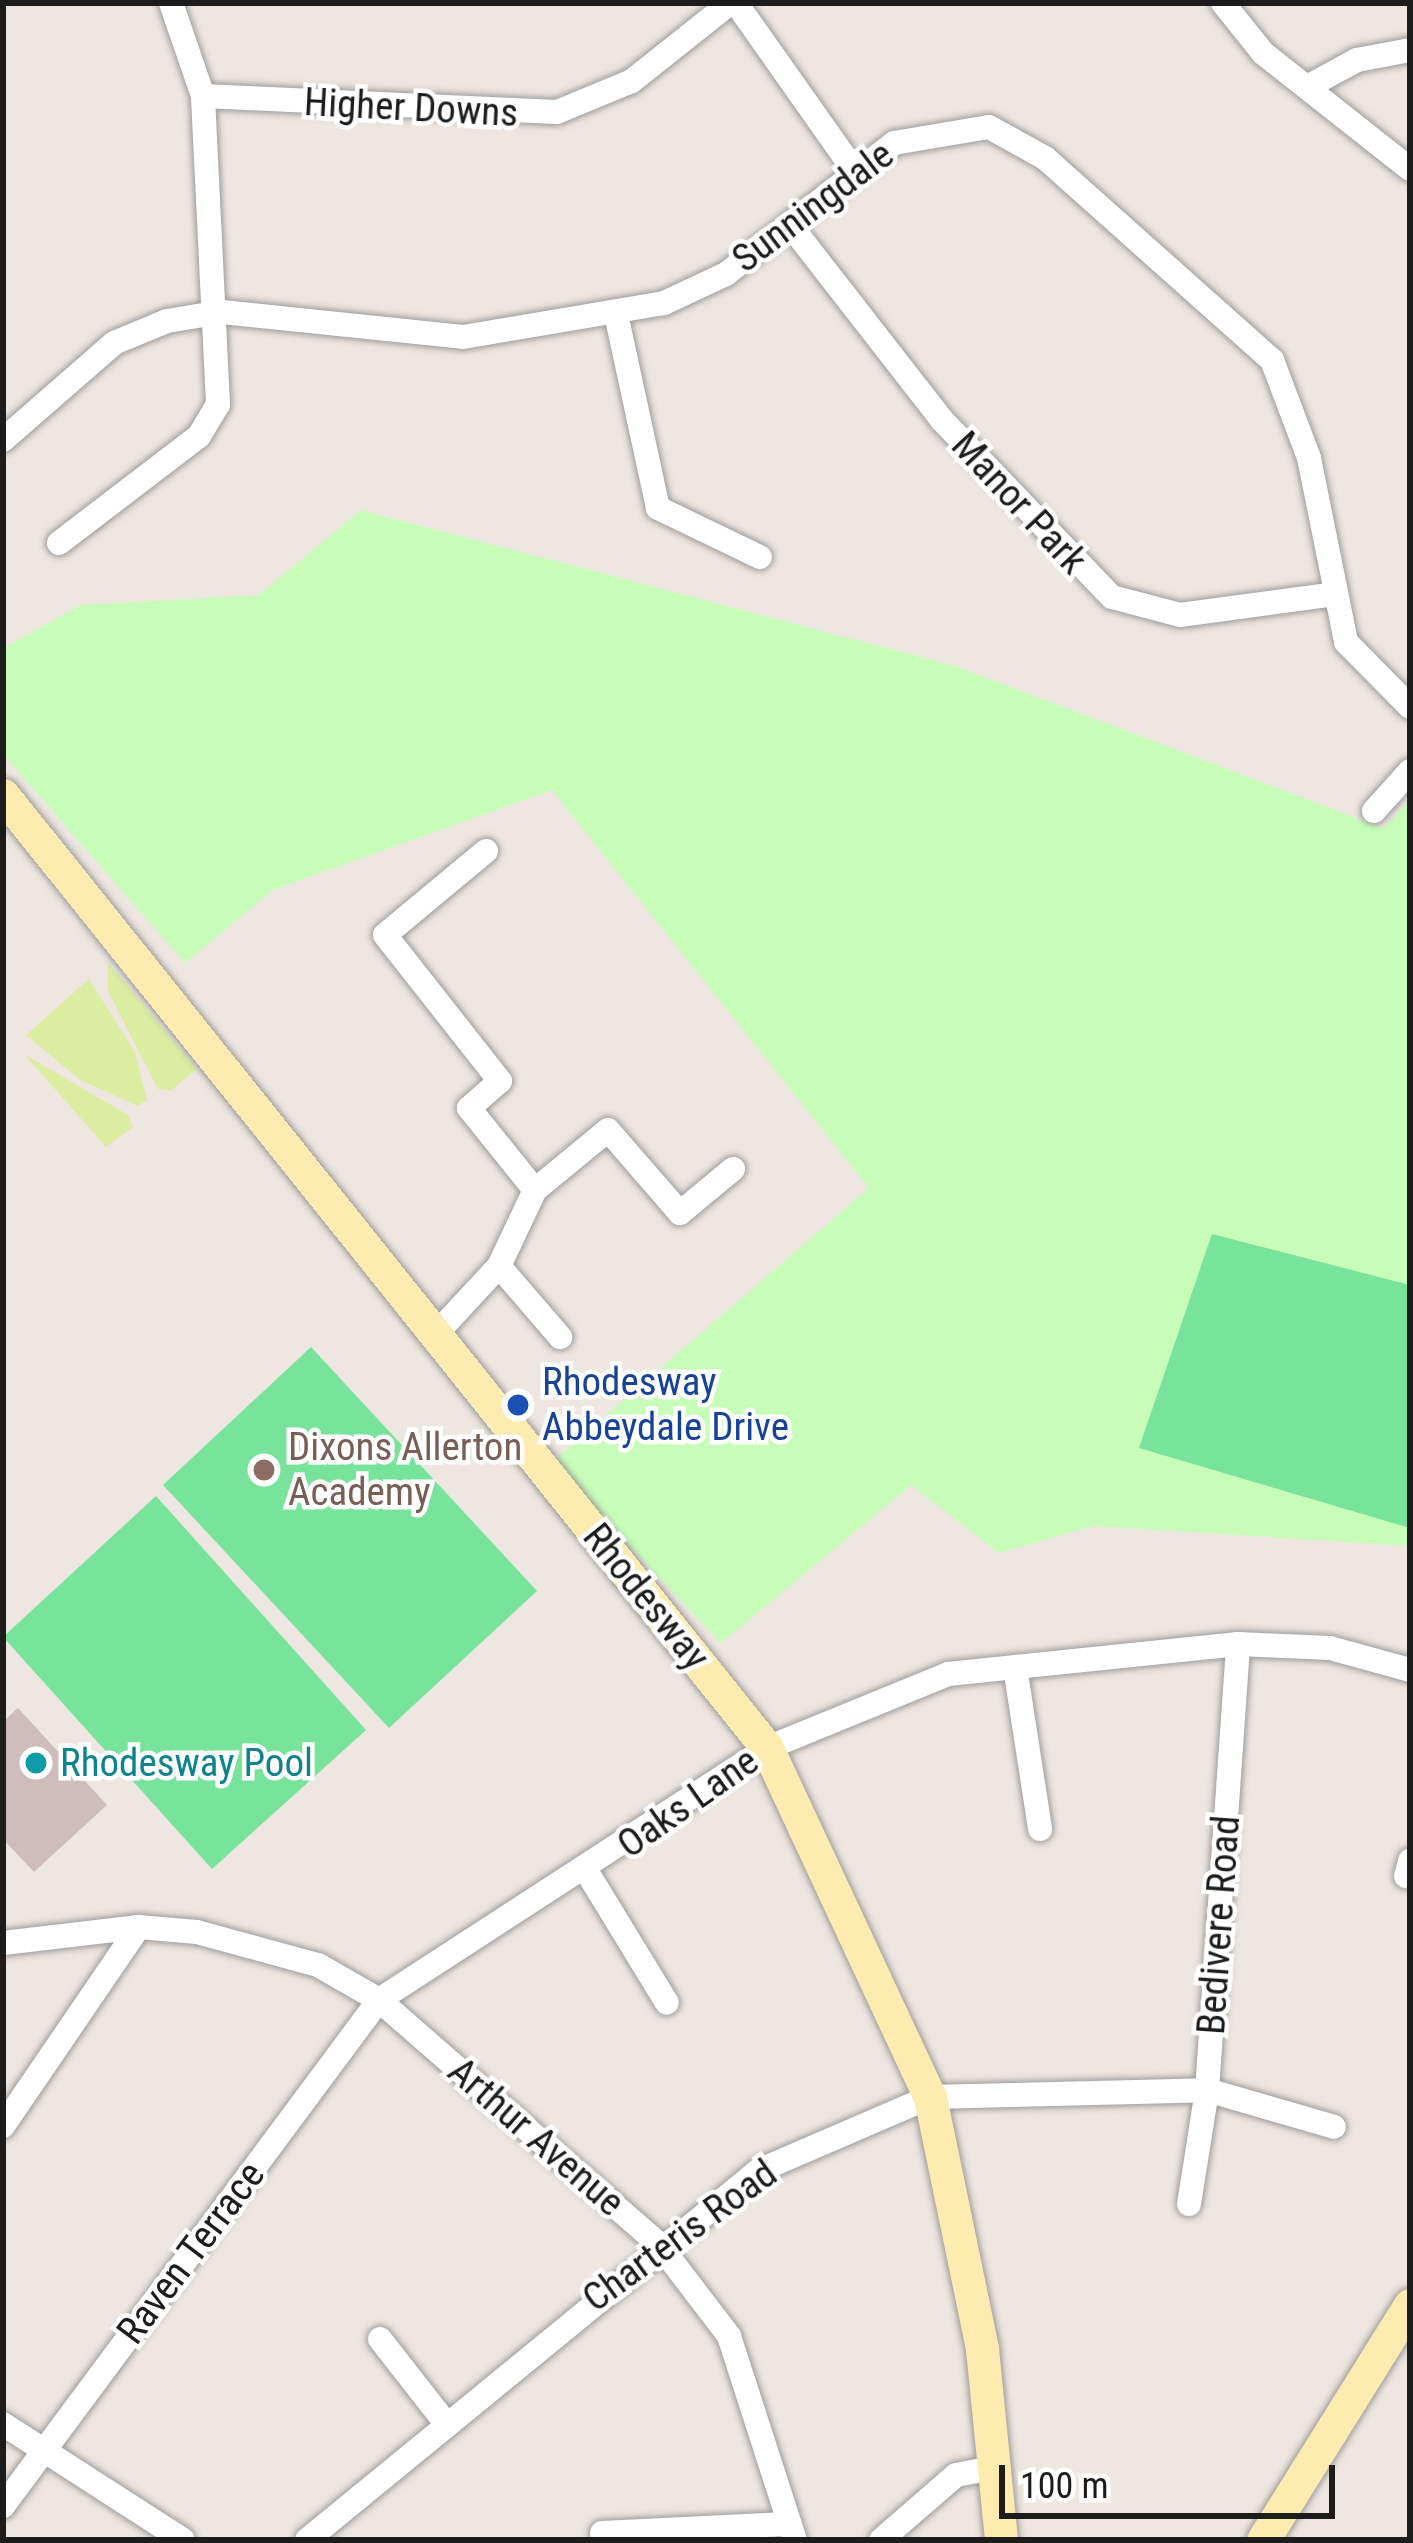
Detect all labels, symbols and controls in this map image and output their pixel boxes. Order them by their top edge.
street label: Higher Downs [303,79,519,137]
street label: Sunningdale [723,131,903,283]
street label: Manor Park [942,422,1096,584]
place label: Rhodesway Abbeydale Drive [542,1360,789,1451]
marker: Rhodesway Abbeydale Drive [505,1392,531,1418]
place label: Dixons Allerton Academy [288,1425,522,1516]
marker: Dixons Allerton Academy [251,1457,277,1483]
street label: Rhodesway [573,1514,719,1680]
street label: Oaks Lane [609,1738,767,1868]
place label: Rhodesway Pool [60,1740,313,1786]
marker: Rhodesway Pool [23,1750,49,1776]
street label: Bedivere Road [1188,1814,1250,2036]
street label: Arthur Avenue [439,2048,633,2226]
street label: Charteris Road [574,2150,786,2322]
street label: Raven Terrace [107,2153,275,2353]
scale bar [1005,2441,1341,2515]
text: 100 m [1020,2465,1109,2507]

